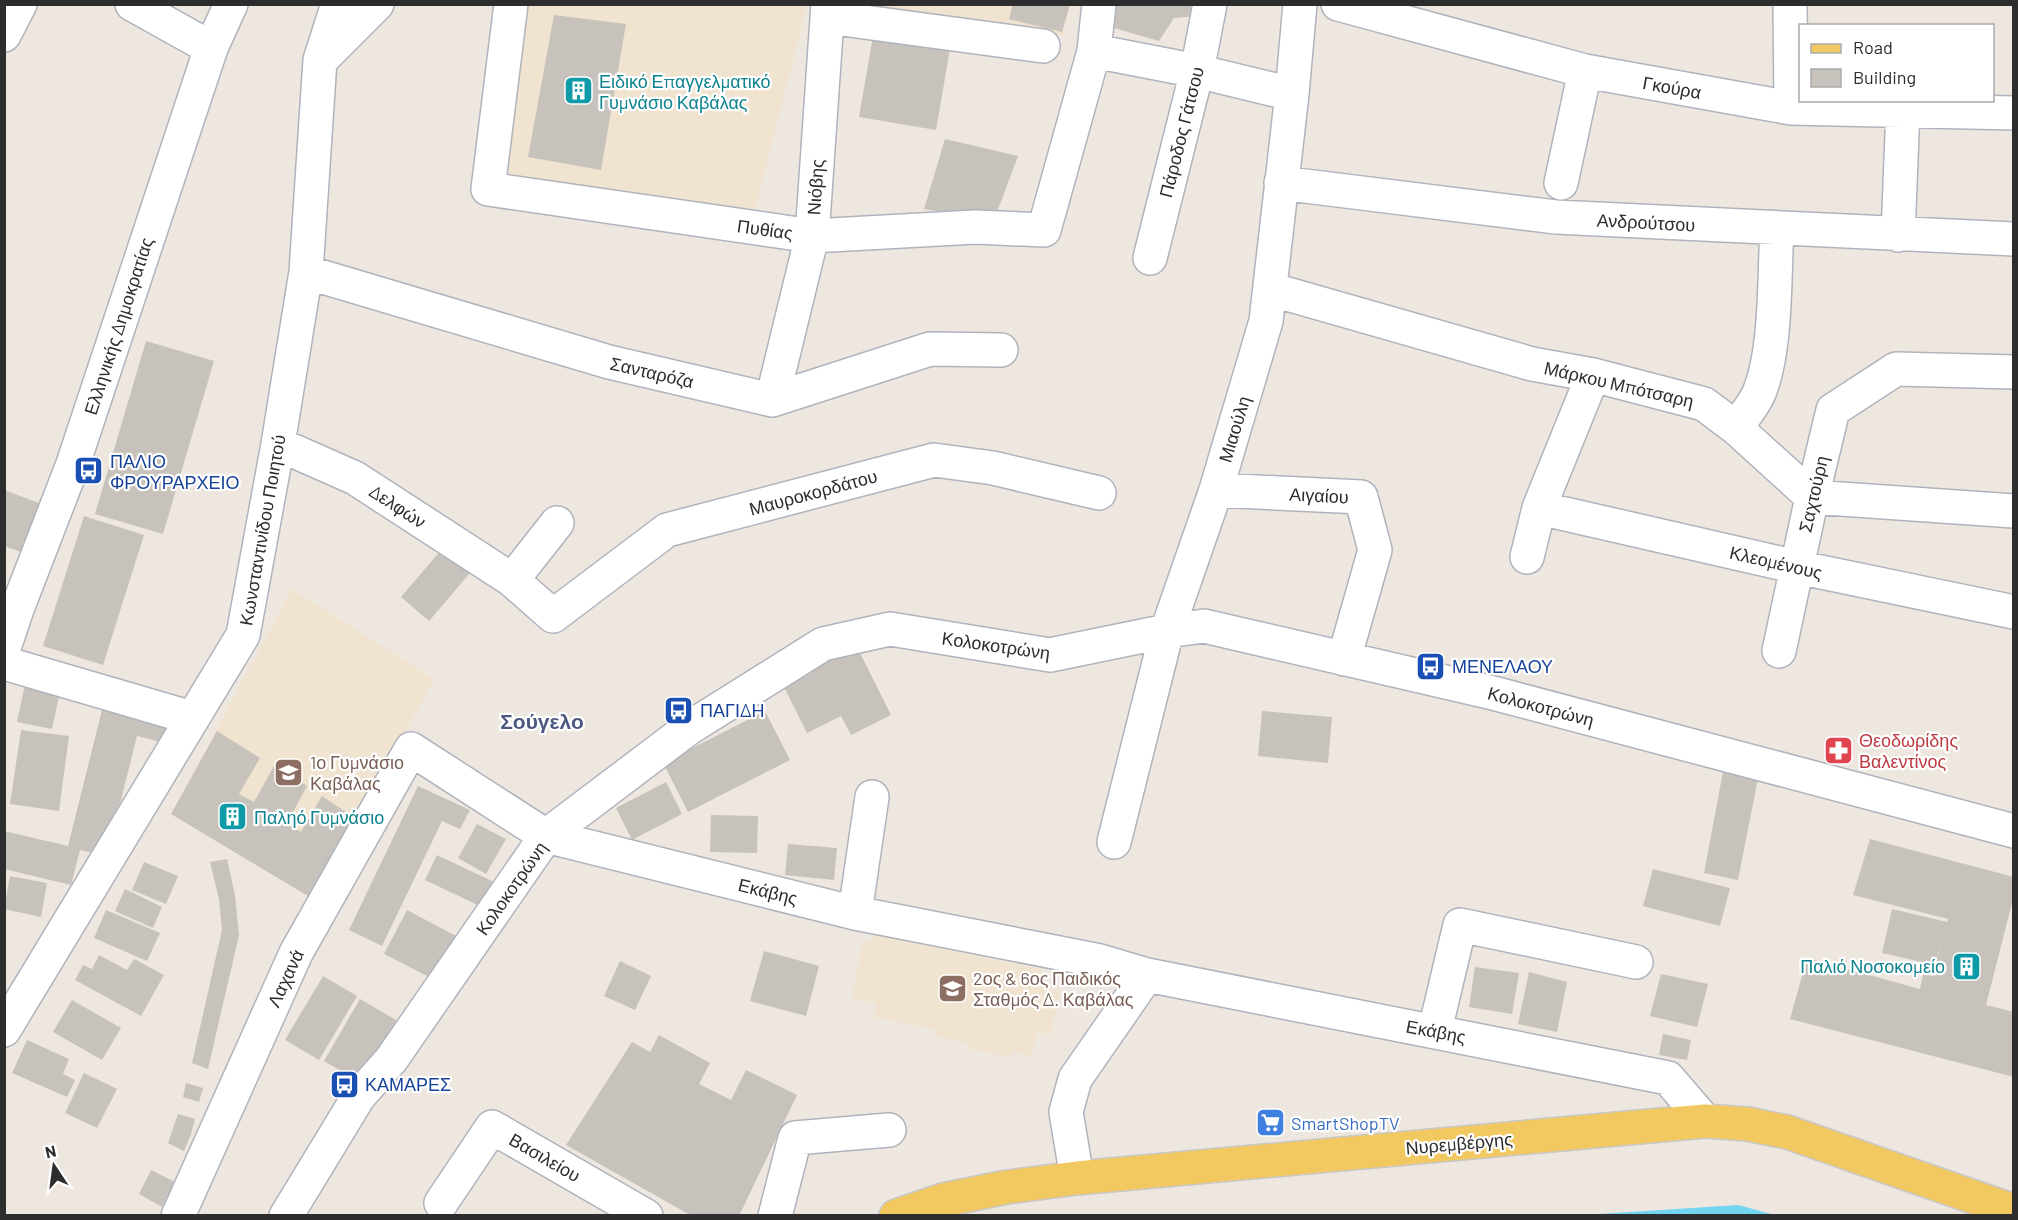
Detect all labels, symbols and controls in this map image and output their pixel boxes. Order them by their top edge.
legend [1799,24,1994,102]
text: Road [1853,36,1893,58]
street label: Πάροδος Γάτσου [1154,64,1208,200]
text: Building [1853,66,1916,88]
place label: Ειδικό Επαγγελματικό Γυμνάσιο Καβάλας [599,70,771,113]
street label: Γκούρα [1641,71,1703,103]
building icon: Ειδικό Επαγγελματικό Γυμνάσιο Καβάλας [562,75,594,107]
street label: Νιόβης [802,158,828,216]
street label: Ανδρούτσου [1596,208,1696,236]
street label: Πυθίας [736,214,795,244]
street label: Ελληνικής Δημοκρατίας [79,234,157,418]
street label: Σανταρόζα [608,352,696,392]
street label: Μάρκου Μπότσαρη [1542,356,1696,412]
street label: Μιαούλη [1214,393,1254,465]
street label: Κωνσταντινίδου Ποιητού [234,433,290,627]
place label: ΠΑΛΙΟ ΦΡΟΥΡΑΡΧΕΙΟ [110,450,240,493]
street label: Σαχτούρη [1794,454,1832,534]
bus stop icon: ΠΑΛΙΟ ΦΡΟΥΡΑΡΧΕΙΟ [73,455,105,487]
street label: Μαυροκορδάτου [747,464,879,520]
street label: Δελφών [366,480,430,532]
street label: Αιγαίου [1289,482,1349,508]
street label: Κλεομένους [1728,541,1825,583]
street label: Κολοκοτρώνη [940,627,1052,663]
bus stop icon: ΜΕΝΕΛΑΟΥ [1415,650,1447,682]
place label: ΜΕΝΕΛΑΟΥ [1452,655,1553,677]
street label: Κολοκοτρώνη [1485,681,1597,731]
bus stop icon: ΠΑΓΙΔΗ [663,694,695,726]
place label: ΠΑΓΙΔΗ [700,699,764,721]
district label: Σούγελο [500,708,584,733]
place label: Θεοδωρίδης Βαλεντίνος [1859,729,1958,772]
pharmacy icon: Θεοδωρίδης Βαλεντίνος [1822,734,1854,766]
place label: 1ο Γυμνάσιο Καβάλας [310,751,404,794]
school or university icon: 1ο Γυμνάσιο Καβάλας [273,756,305,788]
building icon: Παληό Γυμνάσιο [217,801,249,833]
place label: Παληό Γυμνάσιο [254,806,384,828]
street label: Κολοκοτρώνη [471,837,551,939]
street label: Εκάβης [736,873,800,909]
street label: Λαχανά [262,946,308,1010]
building icon: Παλιό Νοσοκομείο [1950,950,1982,982]
place label: Παλιό Νοσοκομείο [1800,955,1945,977]
place label: 2ος & 6ος Παιδικός Σταθμός Δ. Καβάλας [973,967,1134,1010]
school or university icon: 2ος & 6ος Παιδικός Σταθμός Δ. Καβάλας [936,972,968,1004]
street label: Εκάβης [1404,1014,1468,1048]
bus stop icon: ΚΑΜΑΡΕΣ [328,1068,360,1100]
place label: ΚΑΜΑΡΕΣ [365,1073,451,1095]
supermarket icon: SmartShopTV [1254,1107,1286,1139]
place label: SmartShopTV [1291,1112,1400,1134]
street label: Νυρεμβέργης [1405,1127,1514,1159]
street label: Βασιλείου [506,1128,584,1186]
north arrow [24,1136,84,1196]
text: N [43,1140,58,1161]

